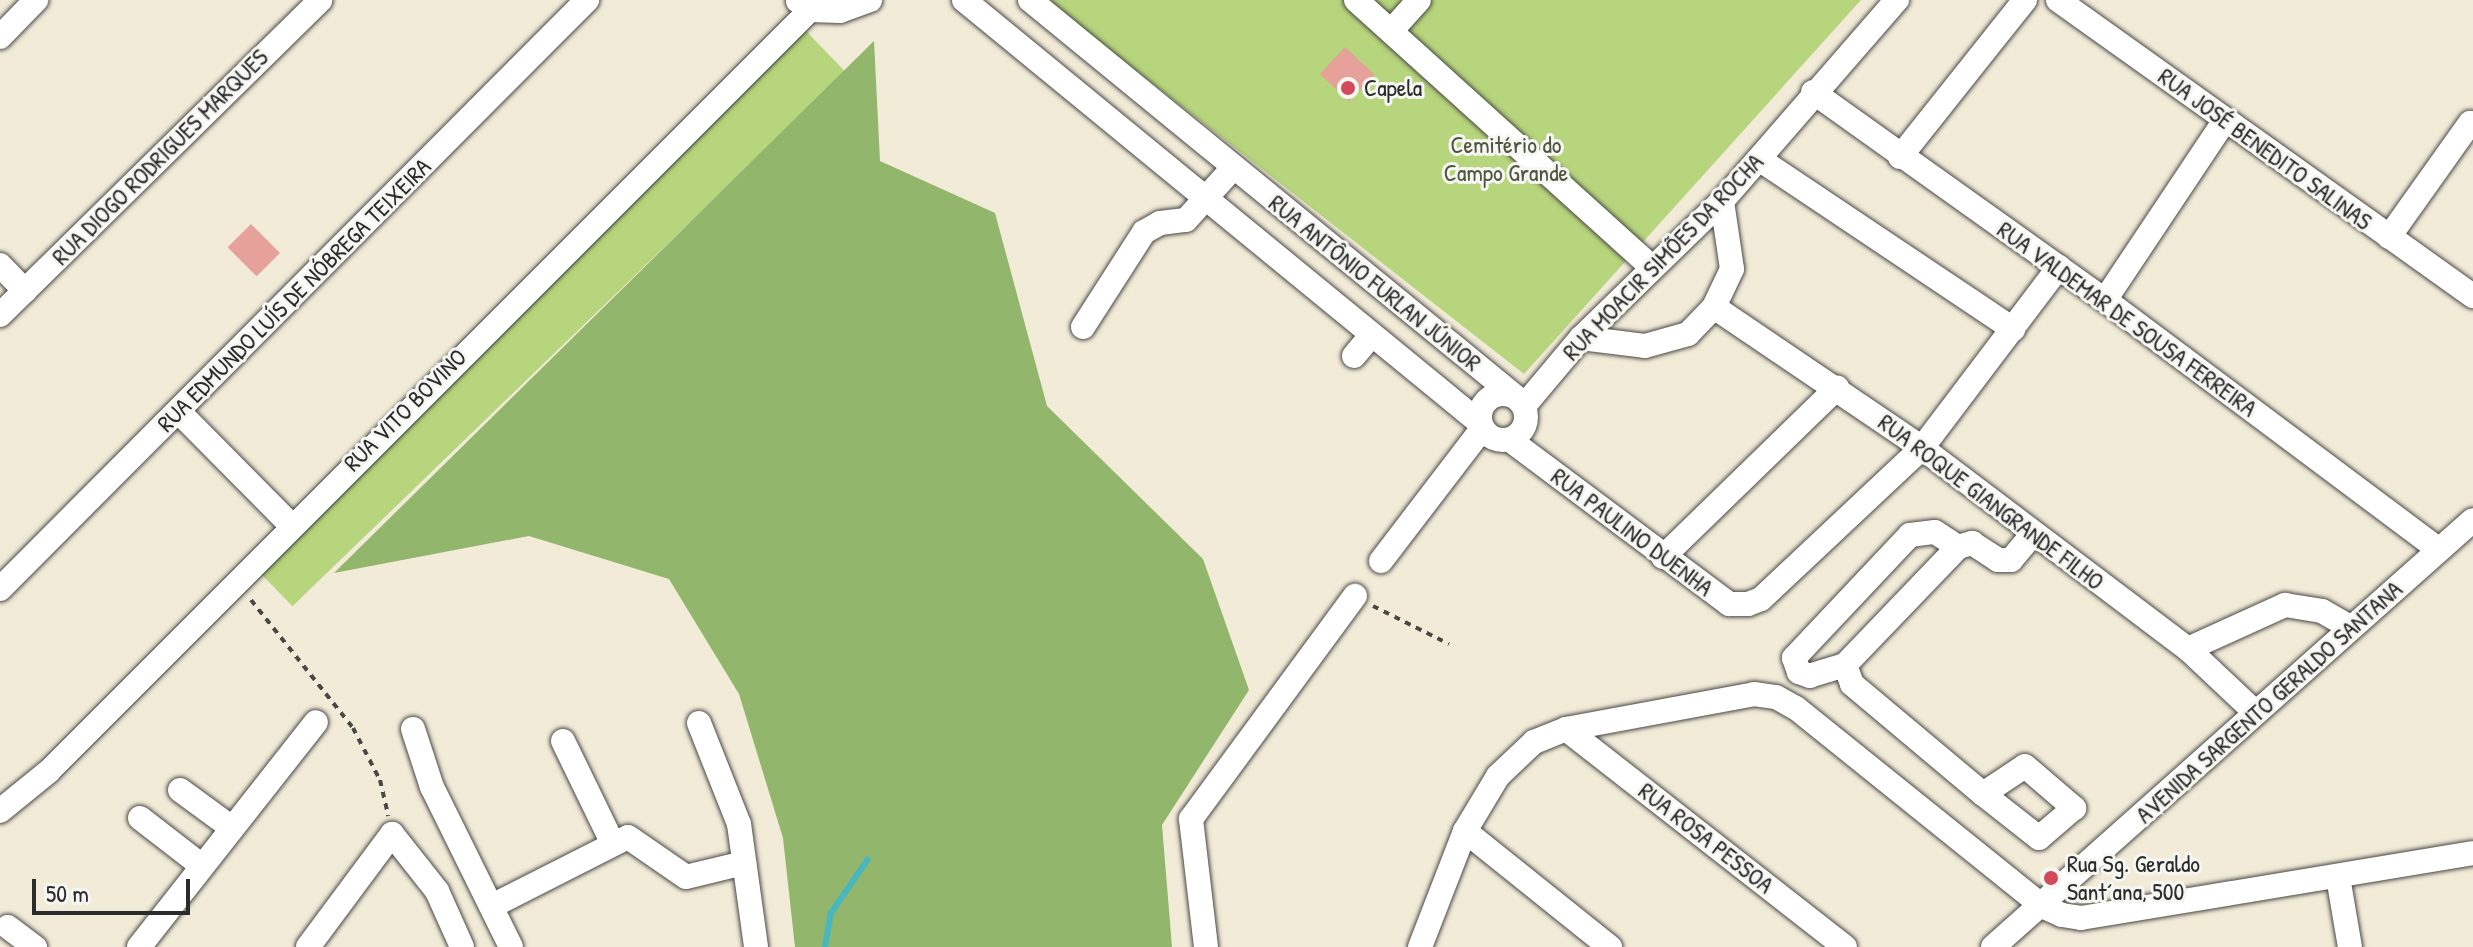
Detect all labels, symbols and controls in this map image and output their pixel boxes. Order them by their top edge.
street label: RUA DIOGO RODRIGUES MARQUES [46,43,274,271]
street label: RUA JOSÉ BENEDITO SALINAS [2153,62,2377,236]
place label: Capela [1364,74,1422,102]
marker: Capela [1339,79,1357,97]
park label: Cemitério do Campo Grande [1444,131,1568,187]
street label: RUA MOACIR SIMÕES DA ROCHA [1557,148,1769,366]
street label: RUA EDMUNDO LUÍS DE NÓBREGA TEIXEIRA [151,152,437,438]
street label: RUA ANTÔNIO FURLAN JÚNIOR [1263,189,1487,377]
street label: RUA VALDEMAR DE SOUSA FERREIRA [1992,215,2262,423]
street label: RUA VITO BOVINO [338,343,472,477]
street label: RUA ROQUE GIANGRANDE FILHO [1873,408,2109,596]
street label: RUA PAULINO DUENHA [1546,462,1718,602]
street label: AVENIDA SARGENTO GERALDO SANTANA [2130,575,2408,829]
street label: RUA ROSA PESSOA [1633,776,1779,900]
place label: Rua Sg. Geraldo Sant´ana, 500 [2067,850,2200,906]
scale bar [36,863,194,913]
marker: Rua Sg. Geraldo Sant´ana, 500 [2042,869,2060,887]
text: 50 m [46,877,89,909]

